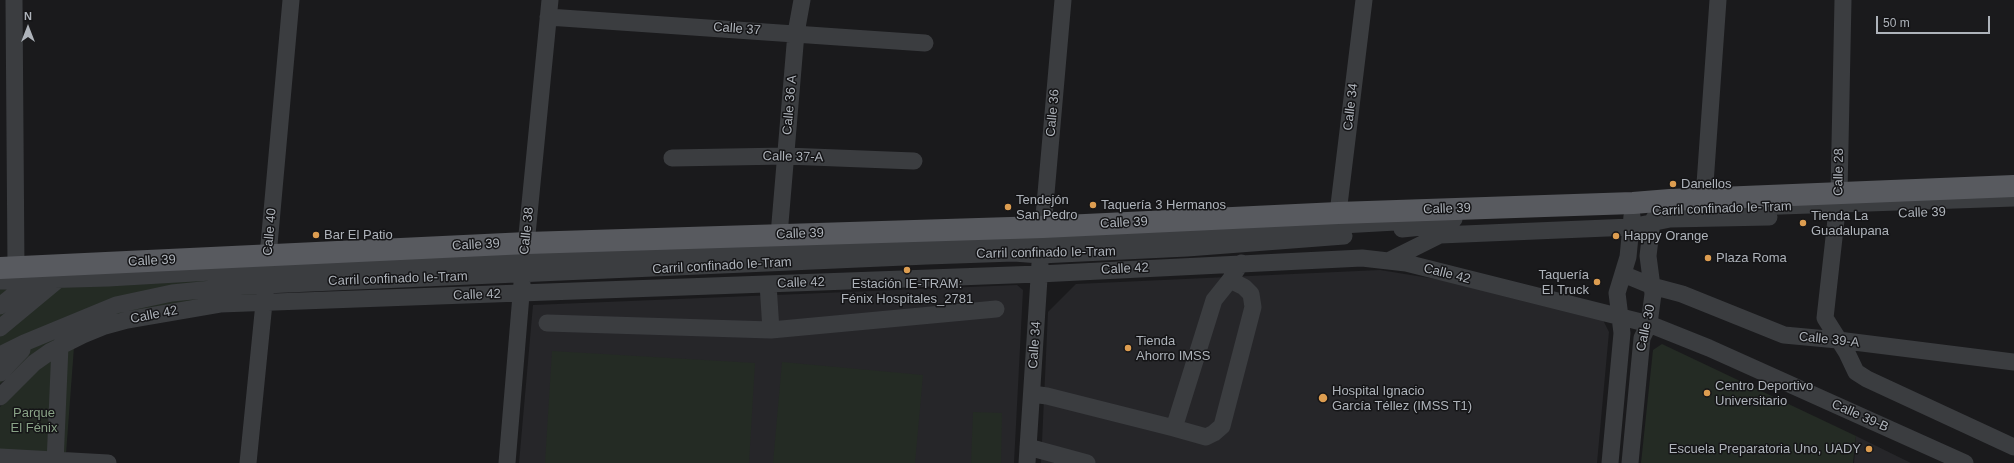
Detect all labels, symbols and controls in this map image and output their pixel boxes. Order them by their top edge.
north arrow [8,8,48,48]
scale bar [1878,8,1992,34]
text: N [24,10,32,22]
text: 50 m [1883,16,1910,30]
street label: Calle 37 [713,20,761,38]
street label: Calle 36 A [780,74,800,136]
street label: Calle 34 [1340,82,1362,132]
street label: Calle 36 [1043,89,1063,137]
street label: Calle 28 [1831,148,1847,196]
street label: Calle 37-A [763,149,823,165]
place label: Danellos [1681,176,1732,192]
marker: Danellos [1668,179,1678,189]
place label: Tendejón San Pedro [1016,192,1077,223]
place label: Taquería 3 Hermanos [1101,197,1226,213]
street label: Carril confinado Ie-Tram [1652,199,1792,219]
marker: Taquería 3 Hermanos [1088,200,1098,210]
street label: Calle 39 [1423,200,1471,218]
marker: Tendejón San Pedro [1003,202,1013,212]
street label: Calle 39 [1898,204,1946,222]
street label: Calle 38 [517,206,537,256]
street label: Calle 40 [260,208,280,256]
place label: Tienda La Guadalupana [1811,208,1889,239]
street label: Calle 39 [1100,214,1148,232]
marker: Tienda La Guadalupana [1798,218,1808,228]
street label: Calle 39 [776,225,824,243]
place label: Bar El Patio [324,227,393,243]
place label: Happy Orange [1624,228,1709,244]
marker: Bar El Patio [311,230,321,240]
marker: Happy Orange [1611,231,1621,241]
street label: Calle 39 [452,236,500,254]
street label: Carril confinado Ie-Tram [976,244,1116,262]
place label: Plaza Roma [1716,250,1787,266]
street label: Calle 39 [128,252,176,270]
marker: Plaza Roma [1703,253,1713,263]
street label: Carril confinado Ie-Tram [652,255,792,277]
street label: Calle 42 [1101,260,1149,278]
street label: Calle 42 [1422,261,1472,287]
marker: Estación IE-TRAM: Fénix Hospitales_2781 [902,265,912,275]
place label: Taquería El Truck [1538,267,1589,298]
street label: Carril confinado Ie-Tram [328,269,468,289]
street label: Calle 42 [777,274,825,292]
place label: Estación IE-TRAM: Fénix Hospitales_2781 [841,276,973,307]
marker: Taquería El Truck [1592,277,1602,287]
street label: Calle 42 [453,286,501,304]
street label: Calle 42 [129,303,179,327]
street label: Calle 30 [1633,303,1659,353]
street label: Calle 34 [1026,321,1044,369]
street label: Calle 39-A [1798,329,1860,351]
place label: Tienda Ahorro IMSS [1136,333,1210,364]
marker: Tienda Ahorro IMSS [1123,343,1133,353]
place label: Centro Deportivo Universitario [1715,378,1813,409]
place label: Hospital Ignacio García Téllez (IMSS T1) [1332,383,1472,414]
marker: Centro Deportivo Universitario [1702,388,1712,398]
marker: Hospital Ignacio García Téllez (IMSS T1) [1317,392,1329,404]
street label: Calle 39-B [1829,397,1891,435]
park label: Parque El Fénix [11,405,57,436]
place label: Escuela Preparatoria Uno, UADY [1669,441,1861,457]
marker: Escuela Preparatoria Uno, UADY [1864,444,1874,454]

